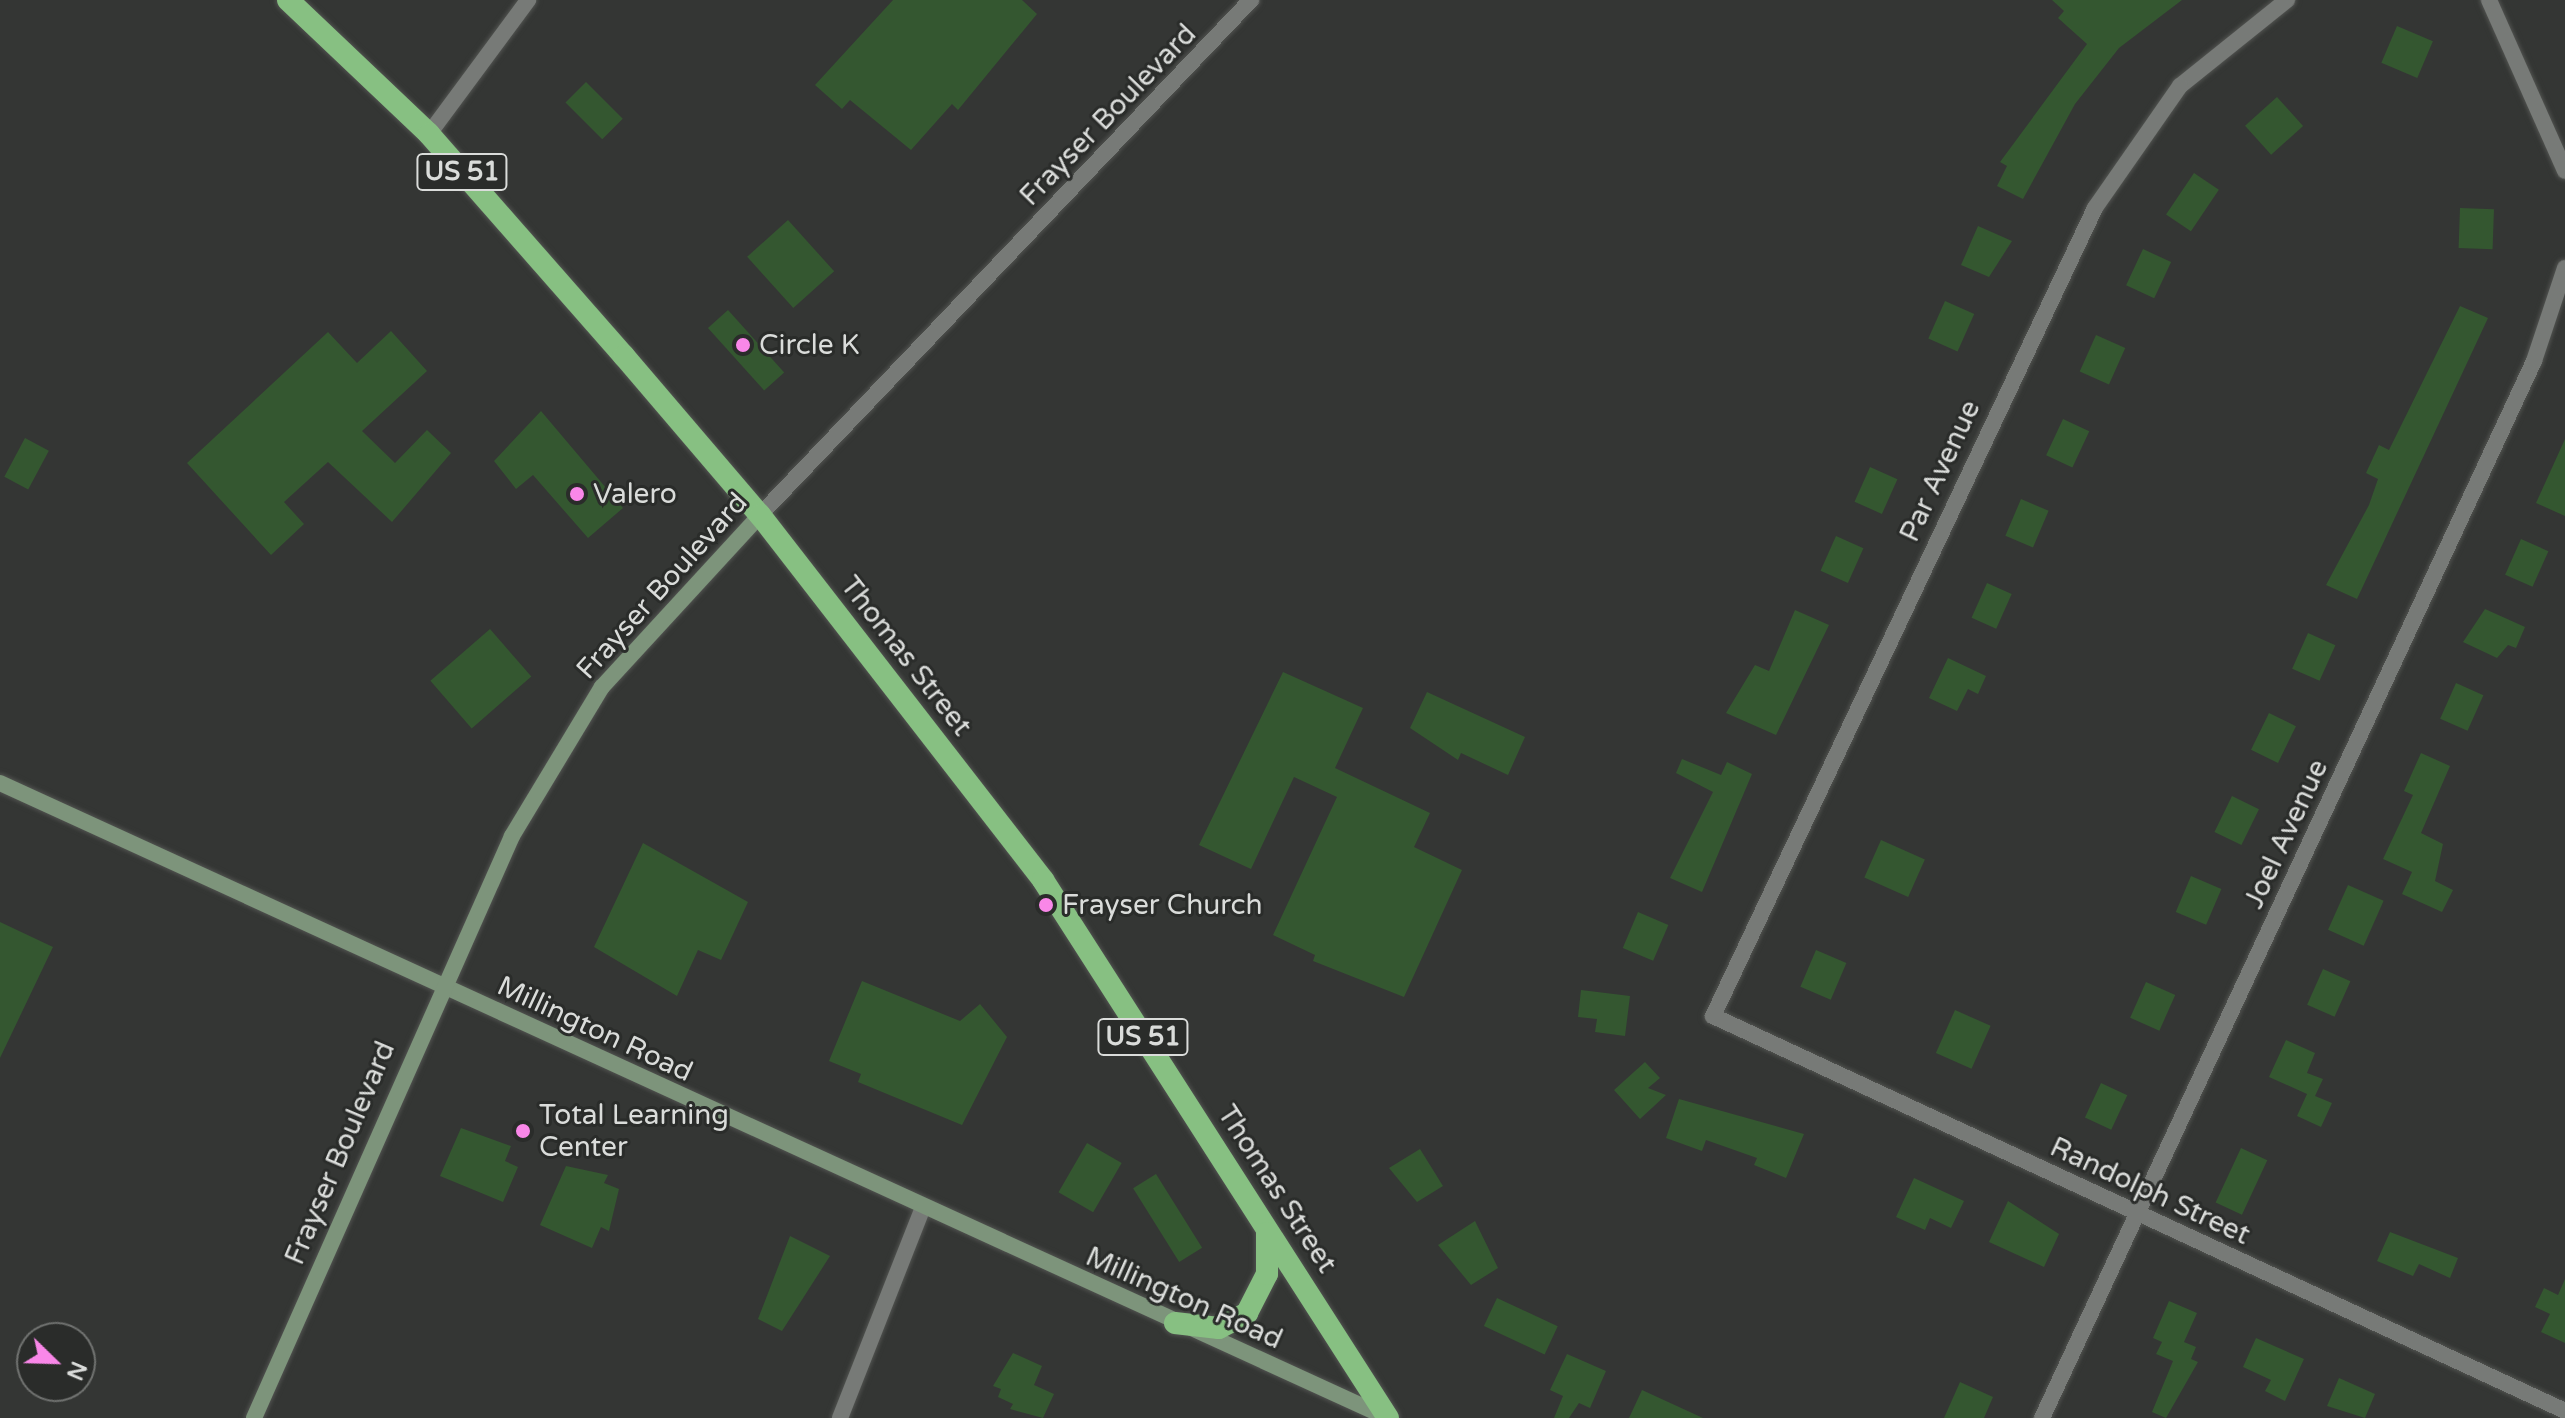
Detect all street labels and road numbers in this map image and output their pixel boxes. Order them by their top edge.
street label: Frayser Boulevard [1013,17,1203,213]
road number: US 51 [416,150,508,194]
street label: Par Avenue [1893,395,1987,547]
street label: Frayser Boulevard [569,486,755,686]
street label: Thomas Street [833,570,979,742]
street label: Joel Avenue [2237,754,2335,914]
street label: Millington Road [492,969,698,1089]
road number: US 51 [1097,1015,1189,1059]
street label: Frayser Boulevard [278,1036,402,1270]
street label: Thomas Street [1210,1099,1344,1279]
street label: Randolph Street [2045,1130,2255,1252]
street label: Millington Road [1081,1240,1287,1356]

